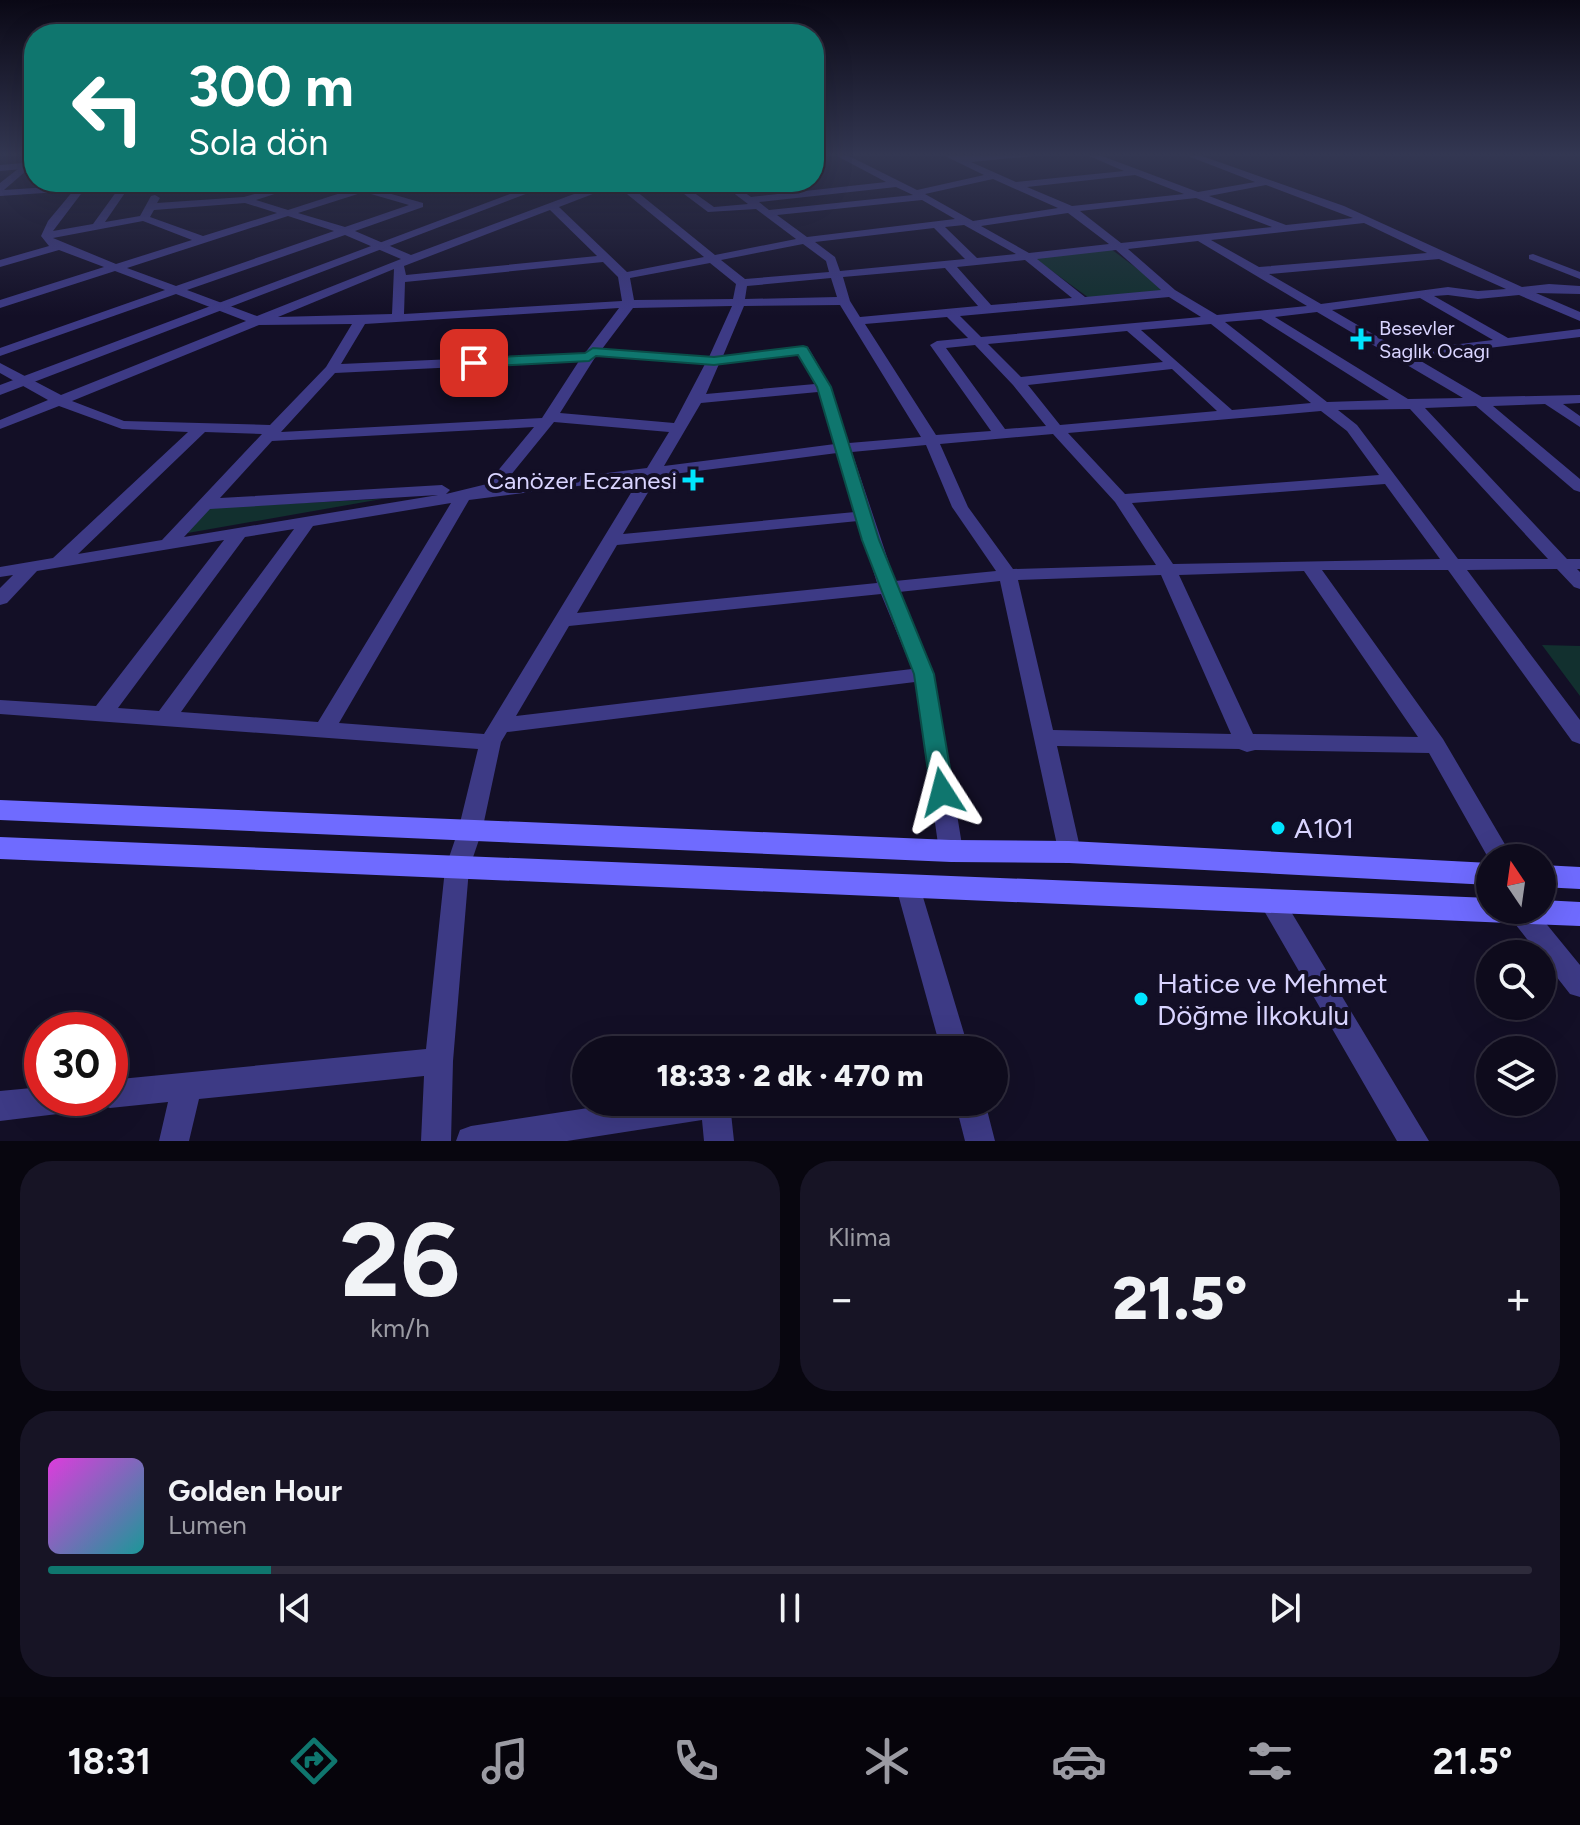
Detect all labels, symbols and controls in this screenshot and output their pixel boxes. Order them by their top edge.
text: 300 m [188,53,354,120]
icon: left [56,56,160,160]
text: Sola dön [188,121,328,164]
place label: Besevler Saglık Ocagı [1379,316,1490,363]
marker: Besevler Saglık Ocagı [1350,328,1372,350]
pin [440,329,508,397]
icon: arrive [452,341,496,385]
place label: Canözer Eczanesi [487,466,677,495]
marker: Canözer Eczanesi [684,471,702,489]
position arrow [900,750,984,834]
place label: A101 [1294,811,1354,845]
marker: A101 [1269,819,1287,837]
north arrow [1476,844,1556,924]
map controls [1476,844,1556,1116]
button: search [1476,940,1556,1020]
place label: Hatice ve Mehmet Döğme İlkokulu [1157,966,1387,1032]
marker: Hatice ve Mehmet Döğme İlkokulu [1132,990,1150,1008]
speed limit sign: 30 [24,1012,128,1116]
button: layers [1476,1036,1556,1116]
text: 18:33 · 2 dk · 470 m [657,1057,923,1094]
text: 26 [340,1197,460,1322]
text: Klima [828,1221,891,1253]
text: 21.5° [1113,1262,1247,1334]
text: − [828,1272,855,1325]
text: + [1505,1272,1532,1325]
text: km/h [370,1312,430,1344]
text: Golden Hour [168,1472,342,1509]
text: Lumen [168,1509,247,1541]
icon: previous [273,1586,317,1630]
icon: pause [768,1586,812,1630]
icon: next [1263,1586,1307,1630]
icon: directions [286,1733,342,1789]
icon: music [477,1733,533,1789]
icon: phone [668,1733,724,1789]
icon: climate [859,1733,915,1789]
icon: car [1051,1733,1107,1789]
icon: filters [1242,1733,1298,1789]
text: 18:31 [68,1740,151,1783]
text: 21.5° [1433,1740,1512,1783]

